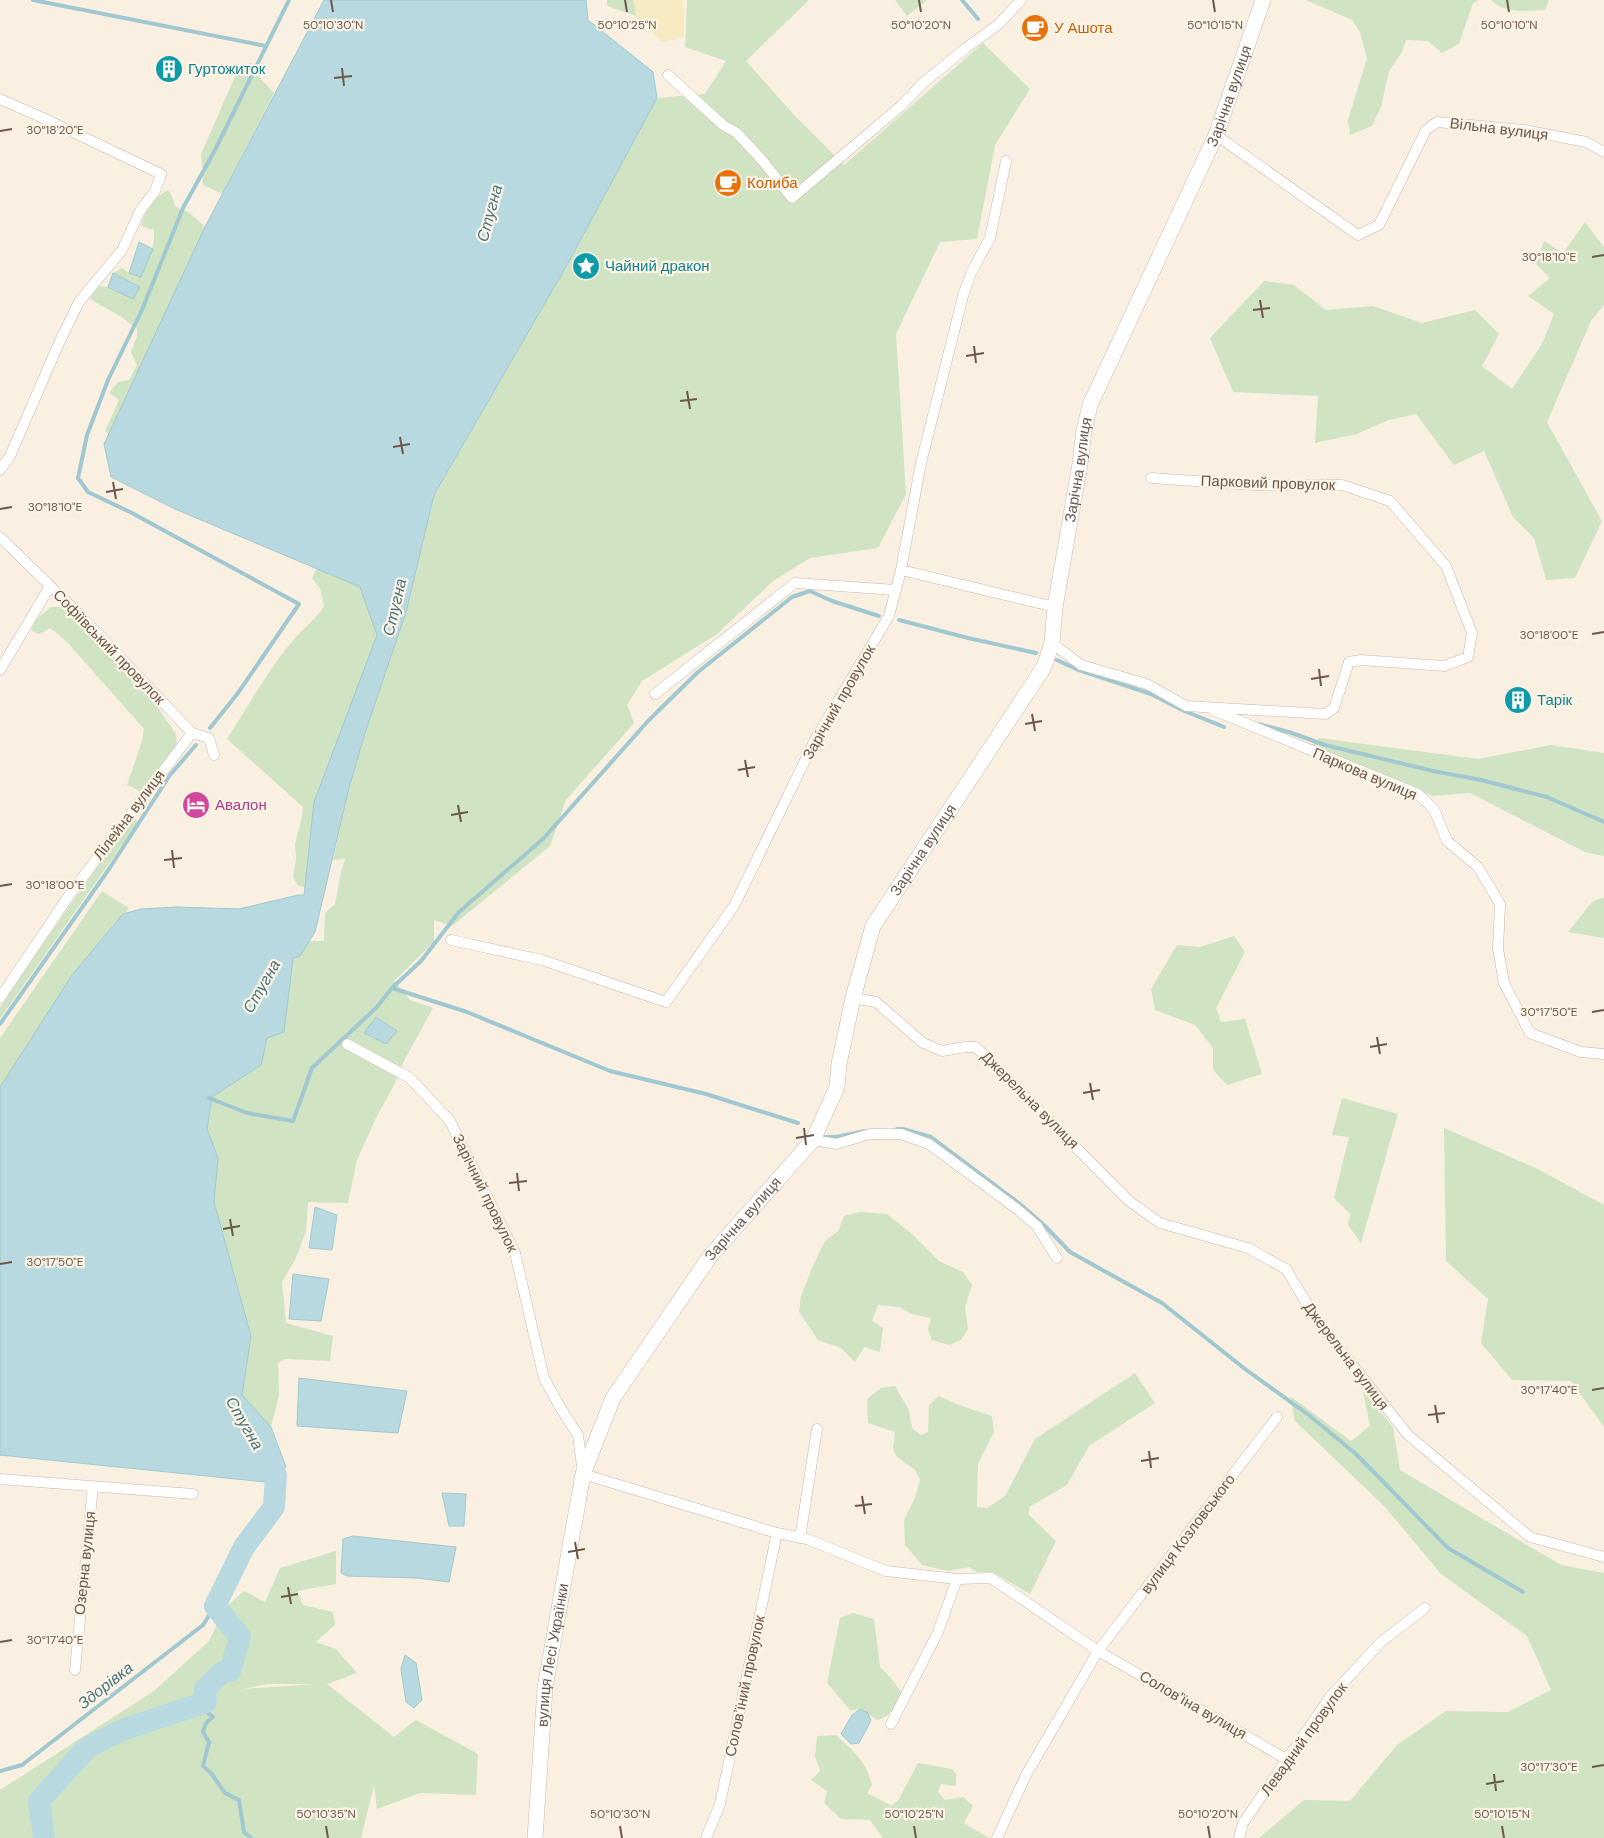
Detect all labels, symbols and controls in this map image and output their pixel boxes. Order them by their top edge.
cafe icon: У Ашота [1020,13,1050,43]
text: 50°10'30"N [303,17,363,33]
text: 50°10'25"N [597,17,657,33]
text: 50°10'20"N [891,17,951,33]
text: 50°10'15"N [1187,17,1243,33]
text: 50°10'10"N [1480,17,1538,33]
place label: У Ашота [1054,18,1113,38]
street label: Зарічна вулиця [1202,43,1256,150]
building icon: Гуртожиток [154,54,184,84]
place label: Гуртожиток [188,59,266,79]
street label: Вільна вулиця [1449,113,1549,145]
text: 30°18'20"E [26,122,84,138]
cafe icon: Колиба [713,168,743,198]
place label: Колиба [747,173,798,193]
water label: Стугна [472,182,507,244]
text: 30°18'10"E [1522,249,1577,265]
place icon: Чайний дракон [571,251,601,281]
place label: Чайний дракон [605,256,710,276]
street label: Зарічна вулиця [1060,415,1097,524]
street label: Парковий провулок [1200,471,1336,495]
text: 30°18'10"E [28,499,83,515]
water label: Стугна [378,576,411,638]
street label: Софіївський провулок [49,585,170,709]
text: 30°18'00"E [1519,627,1579,643]
street label: Зарічний провулок [798,641,880,763]
building icon: Тарік [1503,685,1533,715]
place label: Тарік [1537,690,1573,710]
street label: Паркова вулиця [1310,743,1420,805]
street label: Лілейна вулиця [89,766,169,864]
hotel icon: Авалон [181,790,211,820]
place label: Авалон [215,795,267,815]
street label: Зарічна вулиця [886,800,961,900]
text: 30°18'00"E [25,877,85,893]
water label: Стугна [238,956,285,1017]
text: 30°17'50"E [1520,1004,1578,1020]
street label: Джерельна вулиця [977,1047,1083,1153]
street label: Зарічний провулок [448,1130,523,1256]
street label: Зарічна вулиця [700,1173,786,1265]
text: 30°17'50"E [26,1254,84,1270]
street label: Джерельна вулиця [1299,1298,1393,1414]
text: 30°17'40"E [1521,1382,1578,1398]
water label: Стугна [221,1393,268,1454]
street label: вулиця Козловського [1136,1470,1240,1598]
street label: Озерна вулиця [70,1510,100,1616]
street label: вулиця Лесі Українки [532,1582,573,1728]
street label: Соловʼїний провулок [720,1613,770,1759]
text: 30°17'40"E [27,1632,84,1648]
water label: Здорівка [73,1657,137,1714]
street label: Соловʼїна вулиця [1136,1666,1250,1744]
street label: Левадний провулок [1256,1678,1352,1800]
text: 30°17'30"E [1520,1759,1578,1775]
text: 50°10'35"N [296,1806,356,1822]
text: 50°10'30"N [590,1806,650,1822]
text: 50°10'25"N [884,1806,944,1822]
text: 50°10'20"N [1178,1806,1238,1822]
text: 50°10'15"N [1474,1806,1530,1822]

